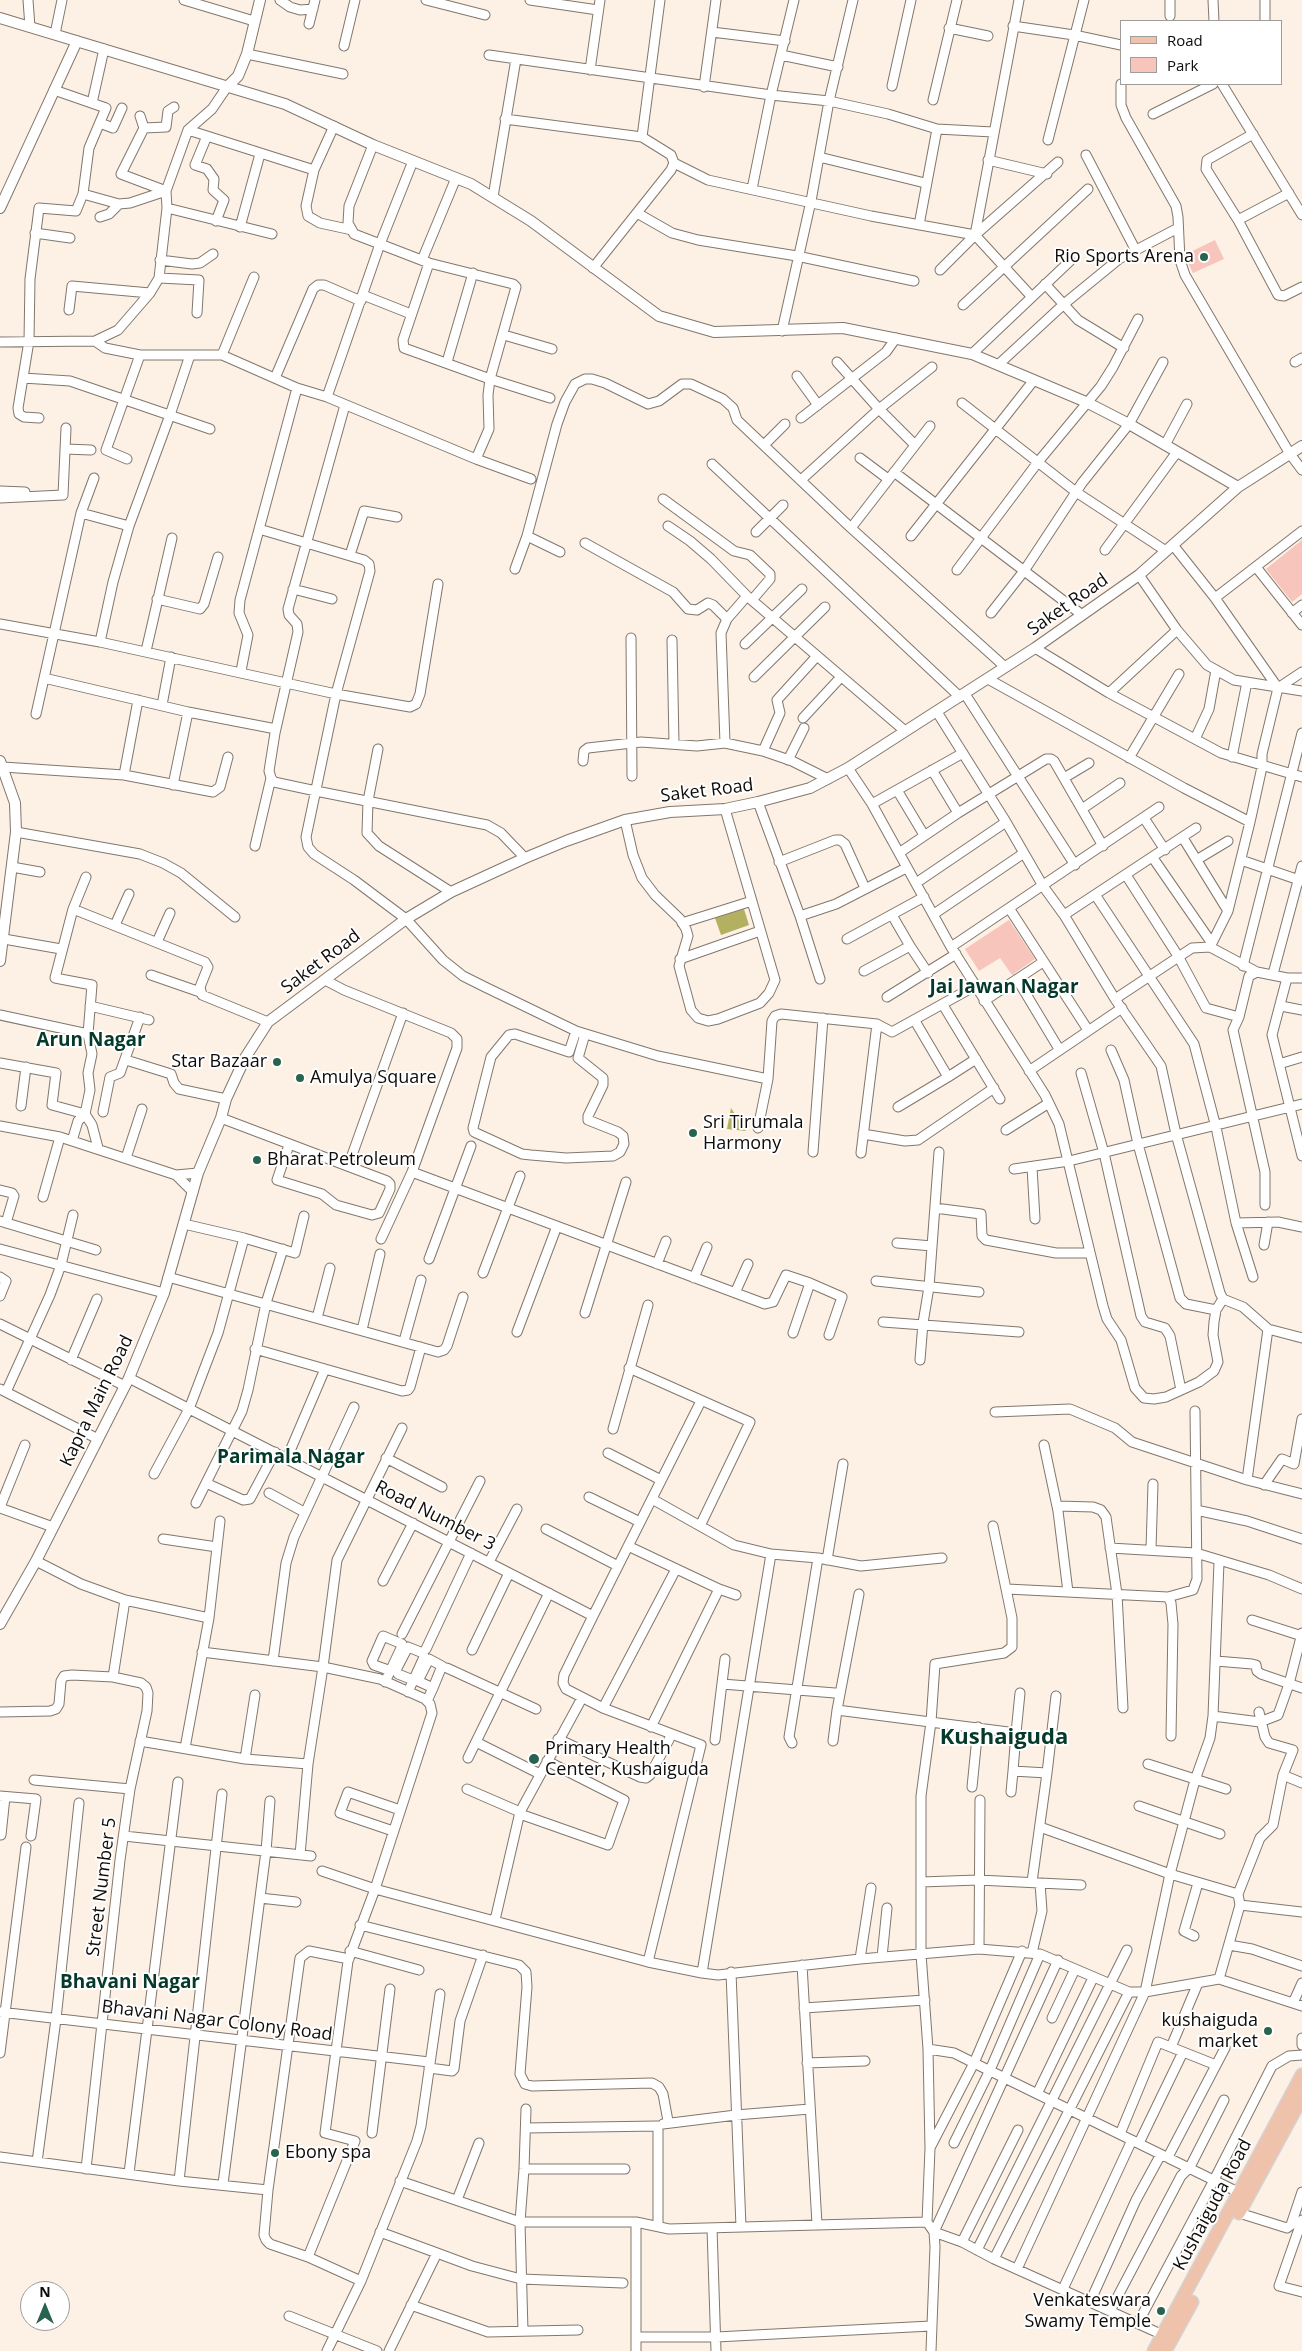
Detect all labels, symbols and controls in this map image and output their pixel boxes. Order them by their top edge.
legend [1120,20,1282,85]
text: Road [1167,30,1203,50]
text: Park [1167,55,1198,75]
place label: Rio Sports Arena [1054,246,1194,268]
marker: Rio Sports Arena [1198,251,1210,263]
street label: Saket Road [1024,569,1112,641]
street label: Saket Road [659,775,755,807]
street label: Saket Road [277,925,365,999]
district label: Jai Jawan Nagar [929,977,1079,999]
district label: Arun Nagar [36,1030,146,1052]
place label: Star Bazaar [171,1051,267,1073]
marker: Star Bazaar [271,1056,283,1068]
place label: Amulya Square [310,1067,437,1089]
marker: Amulya Square [294,1072,306,1084]
place label: Sri Tirumala Harmony [703,1112,804,1154]
marker: Sri Tirumala Harmony [687,1127,699,1139]
place label: Bharat Petroleum [267,1149,416,1171]
marker: Bharat Petroleum [251,1154,263,1166]
street label: Kapra Main Road [56,1332,138,1470]
district label: Parimala Nagar [217,1447,365,1469]
street label: Road Number 3 [371,1476,499,1556]
district label: Kushaiguda [940,1725,1068,1751]
place label: Primary Health Center, Kushaiguda [545,1738,709,1780]
marker: Primary Health Center, Kushaiguda [527,1752,541,1766]
street label: Street Number 5 [83,1816,121,1958]
district label: Bhavani Nagar [60,1972,200,1994]
street label: Bhavani Nagar Colony Road [100,1996,334,2046]
place label: kushaiguda market [1162,2010,1258,2052]
marker: kushaiguda market [1262,2025,1274,2037]
street label: Kushaiguda Road [1169,2136,1257,2274]
place label: Ebony spa [285,2142,371,2164]
marker: Ebony spa [269,2147,281,2159]
north arrow [20,2281,70,2331]
text: N [39,2282,51,2301]
place label: Venkateswara Swamy Temple [1024,2290,1151,2332]
marker: Venkateswara Swamy Temple [1155,2305,1167,2317]

